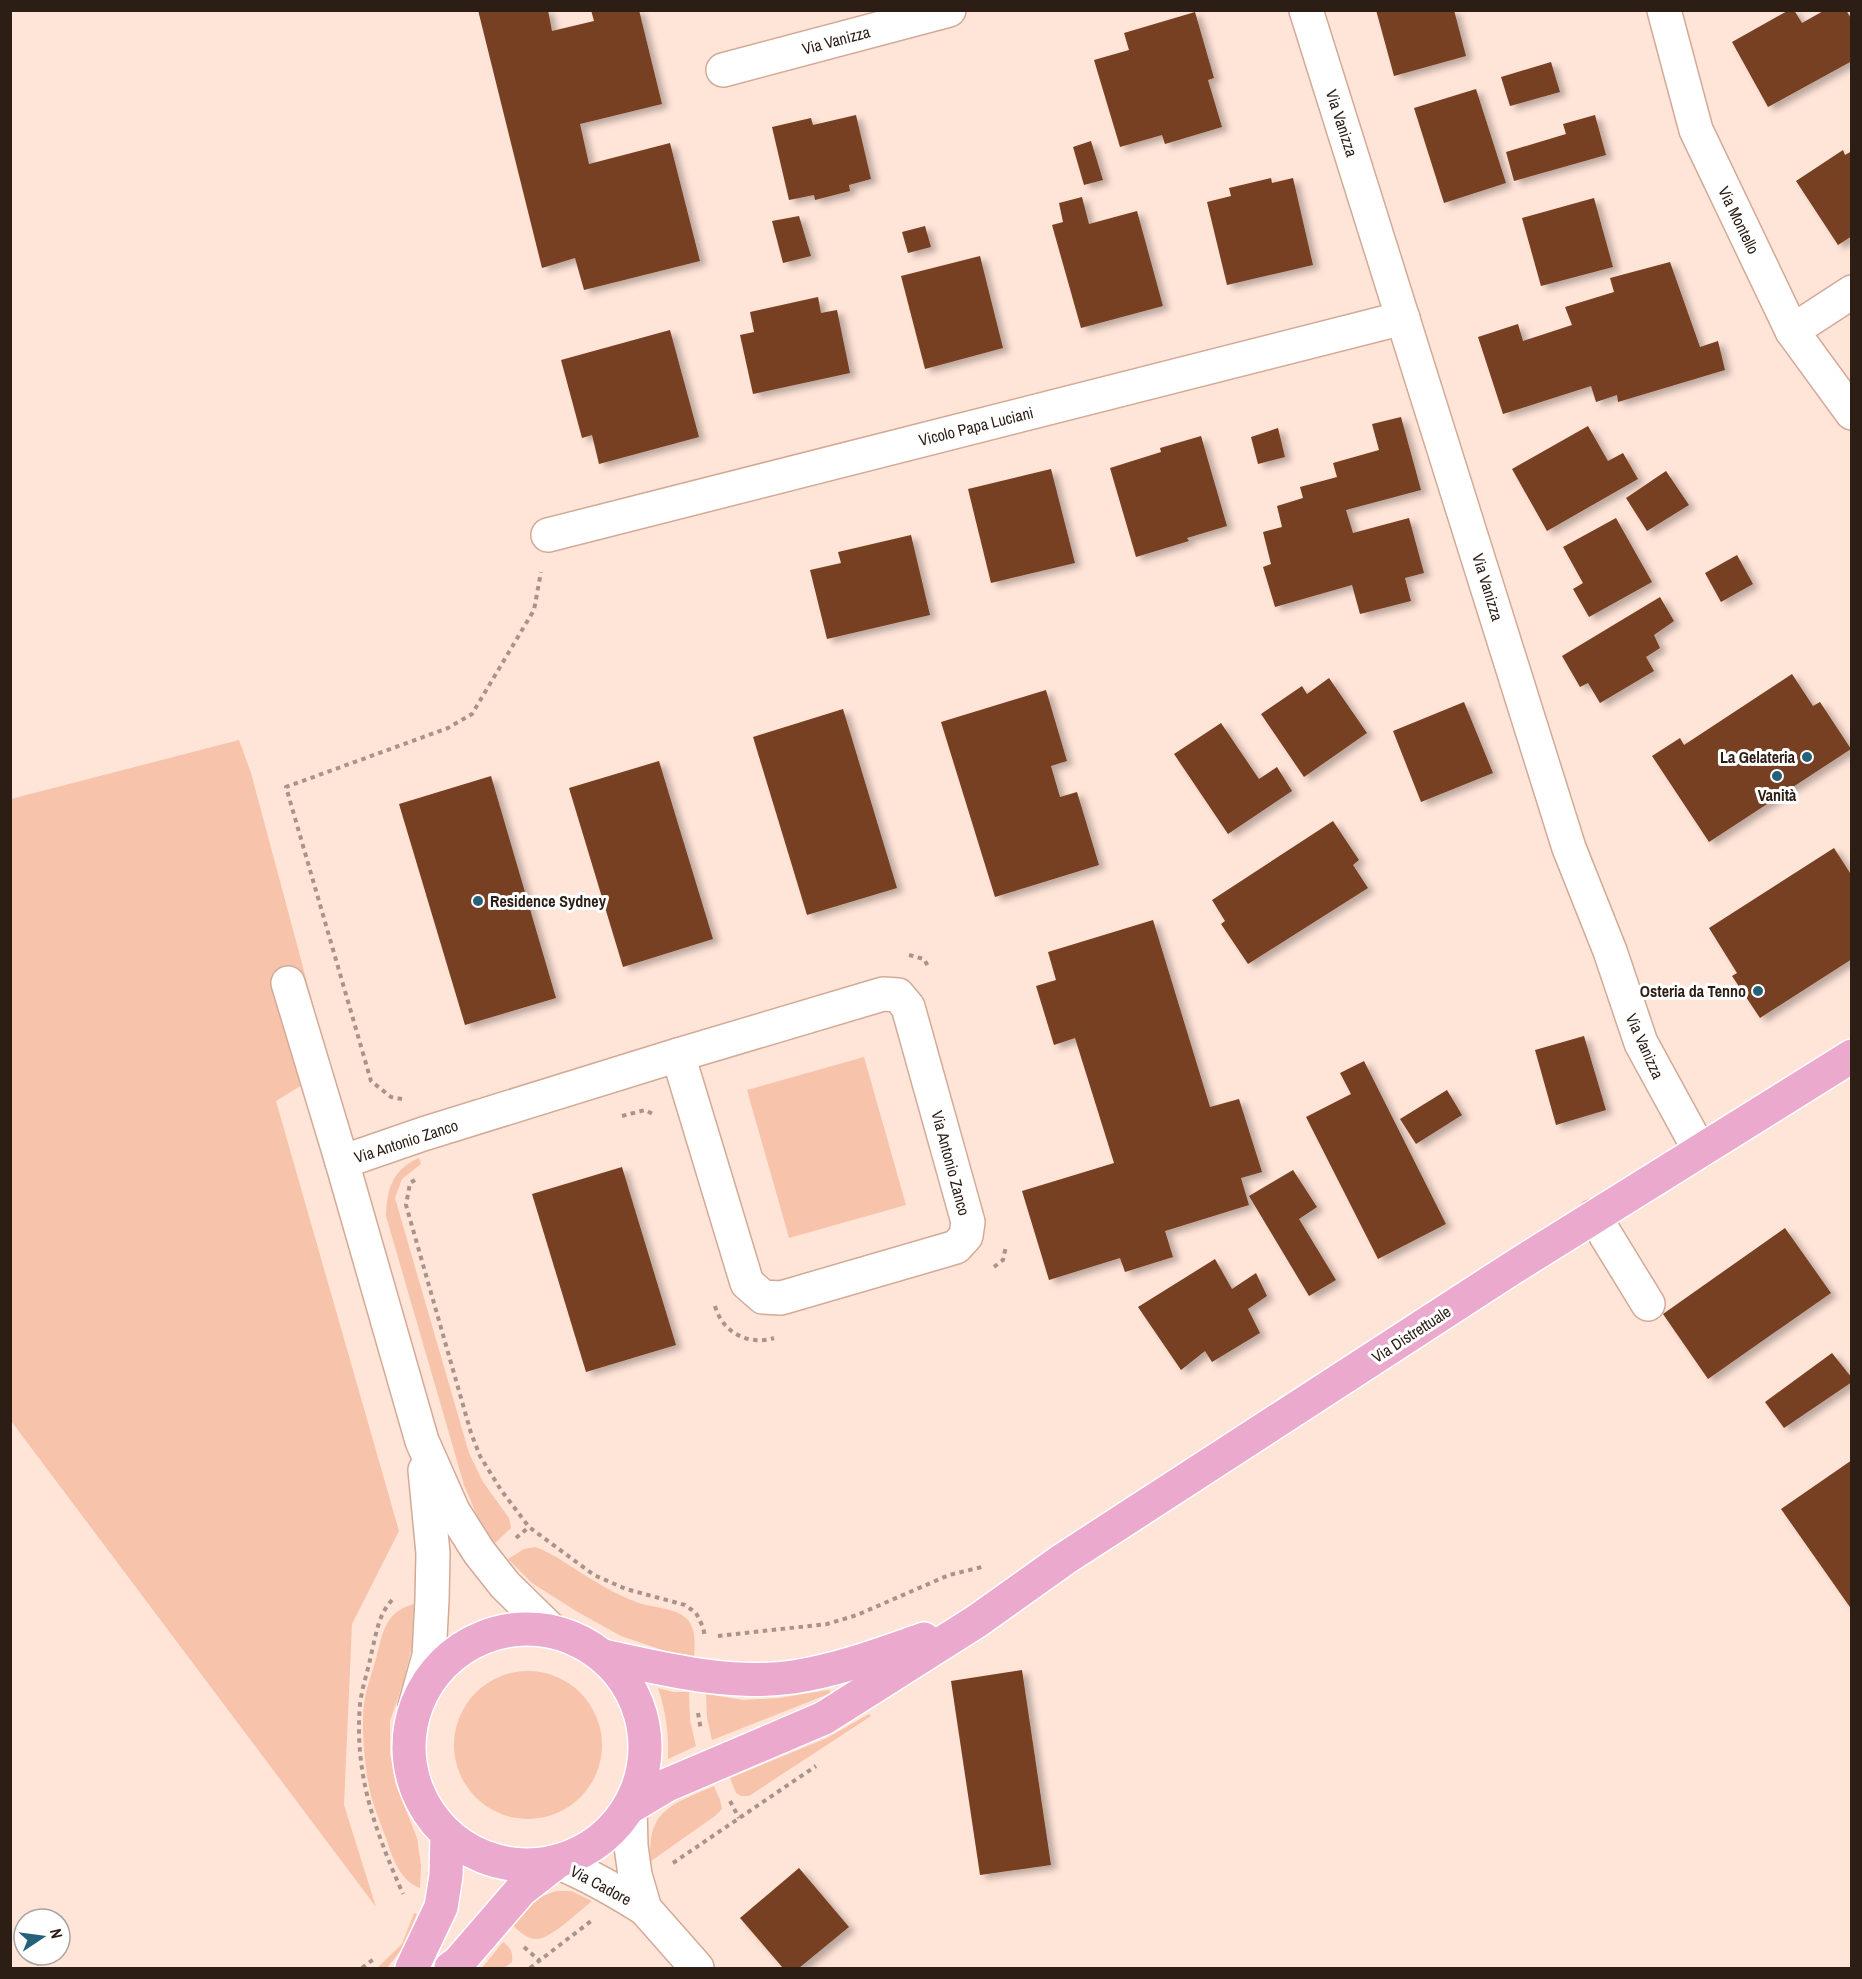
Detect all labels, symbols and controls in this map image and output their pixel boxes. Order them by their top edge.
street label: Via Vanizza [800,20,873,60]
street label: Via Vanizza [1321,87,1363,160]
street label: Via Montello [1713,182,1765,258]
street label: Vicolo Papa Luciani [916,401,1036,451]
street label: Via Vanizza [1467,551,1509,624]
place label: La Gelateria [1720,746,1796,768]
marker: La Gelateria [1800,750,1814,764]
marker: Vanità [1770,769,1784,783]
place label: Vanità [1758,784,1797,806]
place label: Residence Sydney [490,890,607,912]
marker: Residence Sydney [471,894,485,908]
place label: Osteria da Tenno [1640,980,1746,1002]
marker: Osteria da Tenno [1751,984,1765,998]
street label: Via Vanizza [1621,1010,1669,1083]
street label: Via Antonio Zanco [926,1108,976,1218]
street label: Via Antonio Zanco [351,1114,461,1168]
street label: Via Distrettuale [1367,1300,1455,1368]
street label: Via Cadore [567,1860,635,1910]
north arrow [12,1907,72,1967]
text: N [45,1927,68,1941]

